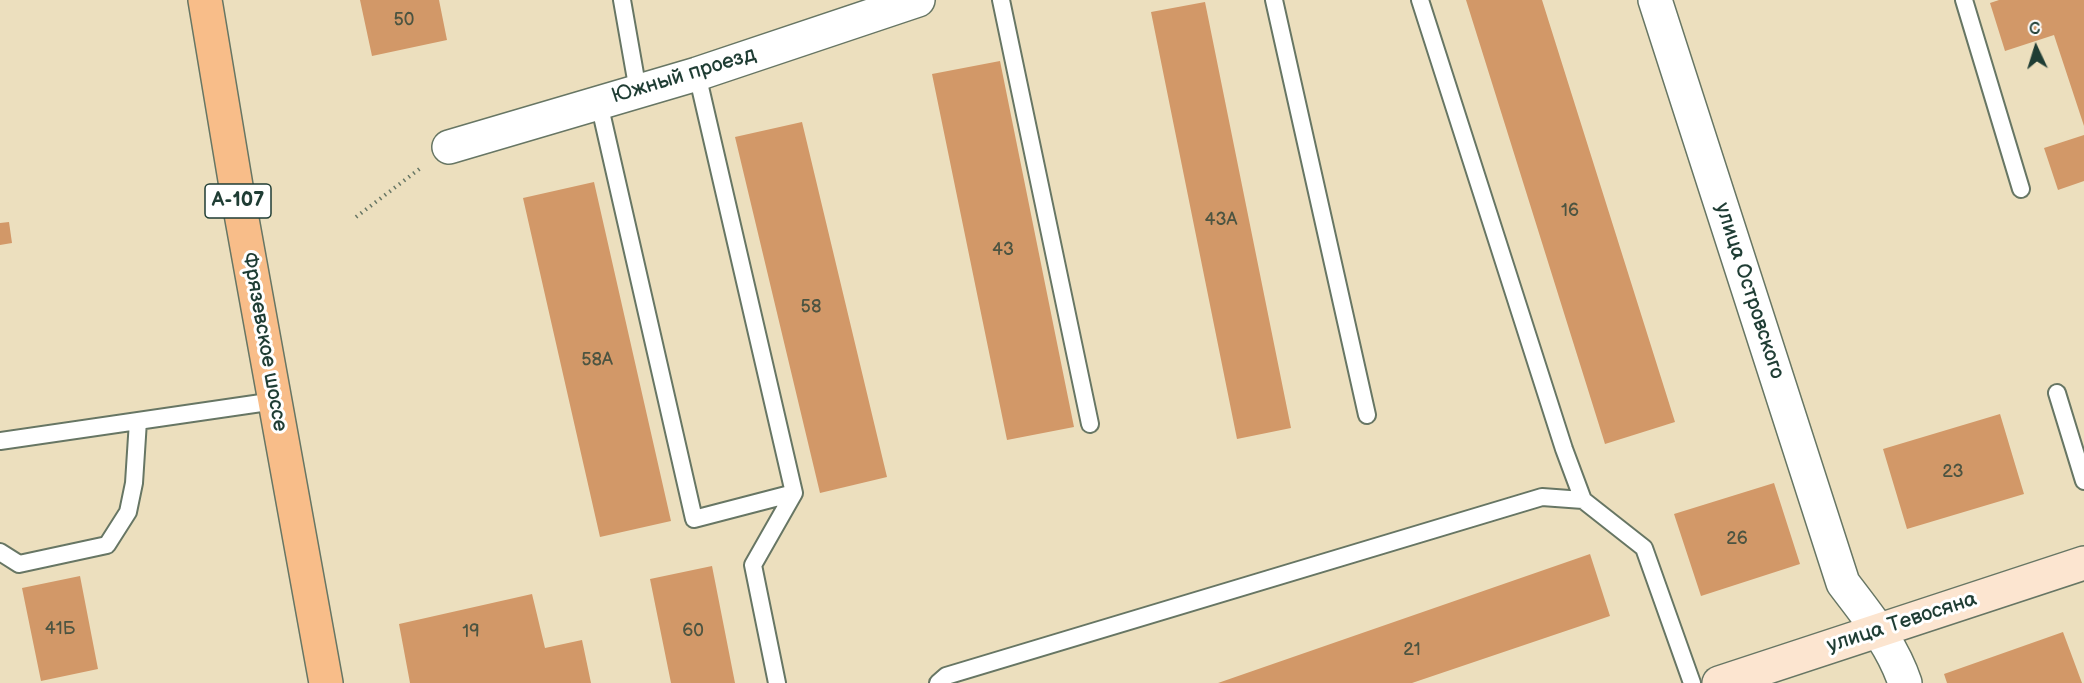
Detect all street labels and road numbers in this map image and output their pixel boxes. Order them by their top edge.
street label: Южный проезд [609,42,759,110]
road number: А-107 [205,184,271,218]
street label: улица Островского [1709,200,1789,382]
street label: Фрязевское шоссе [236,250,292,434]
street label: улица Тевосяна [1824,587,1980,659]

